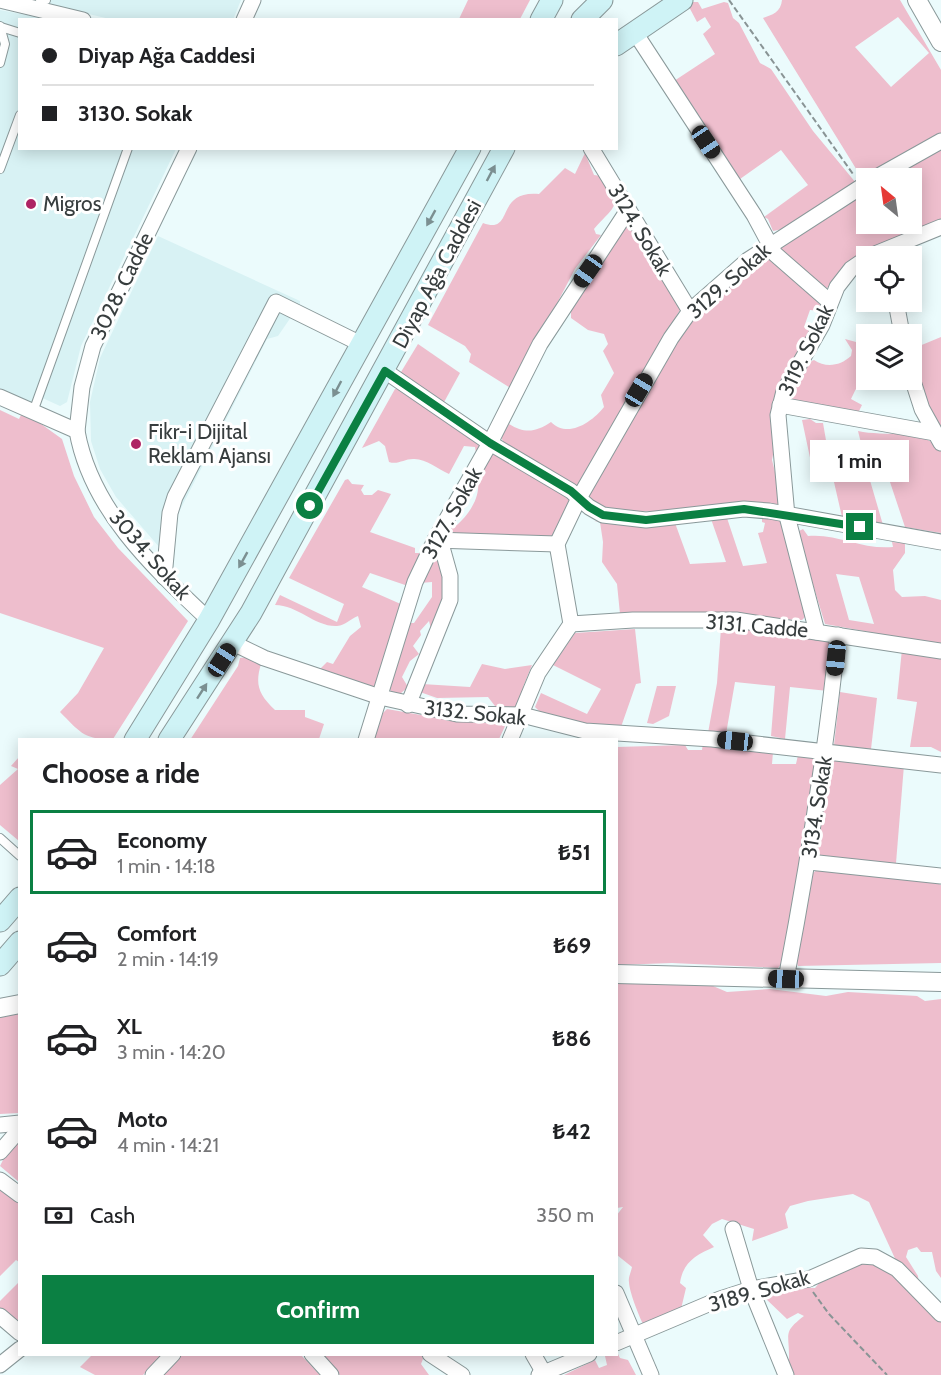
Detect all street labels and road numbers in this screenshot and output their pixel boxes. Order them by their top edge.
street label: 3124. Sokak [603,179,678,281]
street label: Diyap Ağa Caddesi [387,195,486,352]
street label: 3028. Cadde [85,228,158,343]
street label: 3129. Sokak [682,237,776,324]
street label: 3119. Sokak [773,300,839,399]
street label: 3127. Sokak [416,462,487,563]
street label: 3034. Sokak [105,505,197,605]
street label: 3131. Cadde [705,609,809,642]
street label: 3132. Sokak [423,695,528,730]
street label: 3134. Sokak [796,753,837,860]
street label: 3189. Sokak [705,1264,813,1317]

